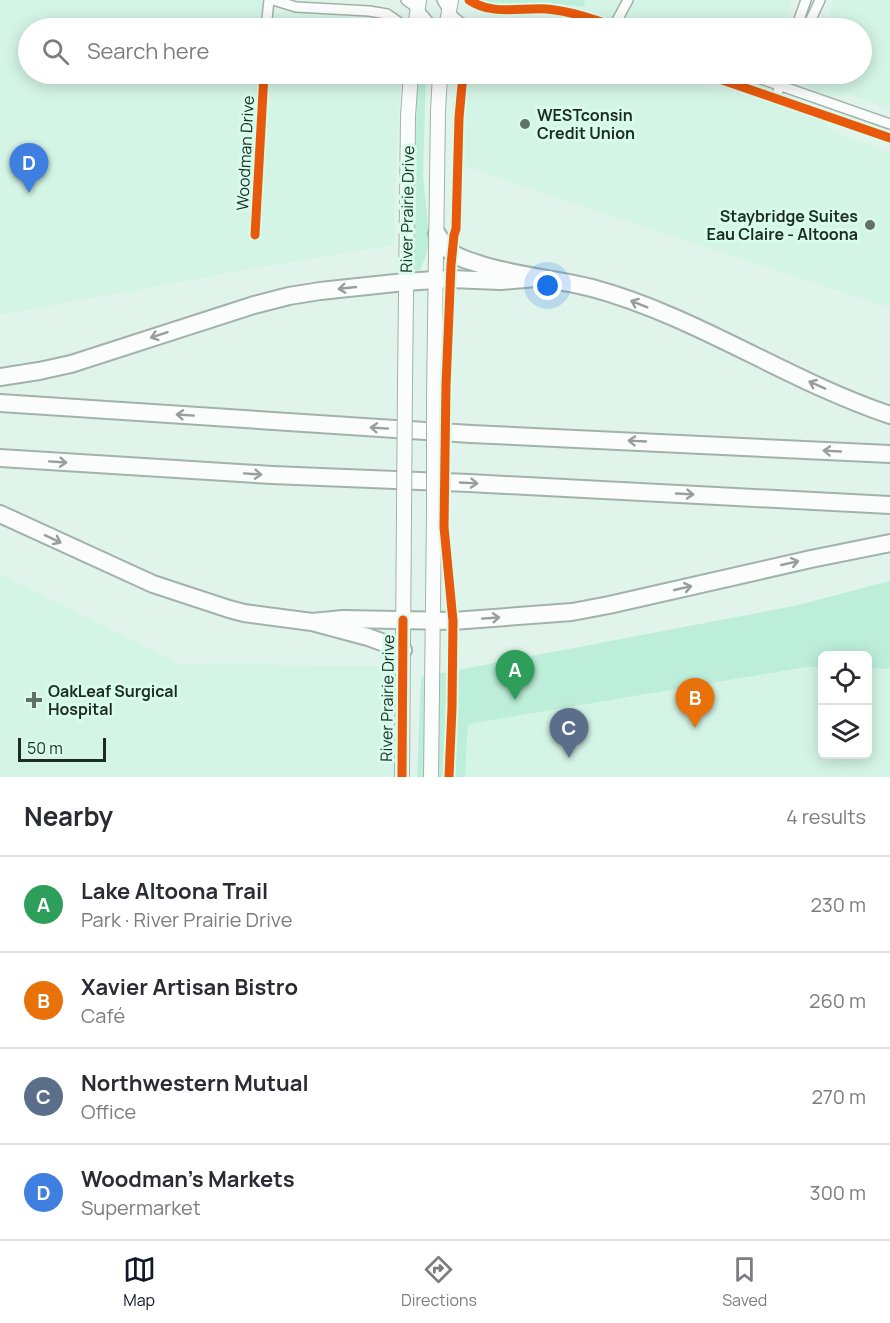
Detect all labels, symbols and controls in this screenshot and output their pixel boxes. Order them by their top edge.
search box [18,18,872,84]
icon: search [39,35,72,68]
text: Search here [87,36,209,66]
street label: Woodman Drive [231,95,259,211]
place label: WESTconsin Credit Union [537,104,635,144]
marker: WESTconsin Credit Union [518,117,532,131]
pin: D [9,144,48,193]
street label: River Prairie Drive [395,145,419,273]
place label: Staybridge Suites Eau Claire - Altoona [707,205,858,245]
marker: Staybridge Suites Eau Claire - Altoona [863,218,877,232]
your location [533,271,562,300]
one-way arrow [338,283,358,294]
one-way arrow [630,298,649,309]
one-way arrow [150,331,169,342]
one-way arrow [808,378,826,390]
one-way arrow [175,409,195,420]
one-way arrow [370,422,390,433]
one-way arrow [627,436,647,447]
one-way arrow [822,445,842,456]
one-way arrow [48,457,68,468]
one-way arrow [243,469,262,480]
one-way arrow [458,478,478,489]
one-way arrow [674,489,694,500]
one-way arrow [43,533,61,545]
one-way arrow [780,557,799,569]
one-way arrow [673,582,692,593]
one-way arrow [480,613,500,624]
street label: River Prairie Drive [375,634,399,762]
pin: A [496,650,534,700]
map controls [818,651,872,759]
button: locate [818,651,872,705]
pin: B [676,678,714,728]
place label: OakLeaf Surgical Hospital [48,680,178,720]
marker: OakLeaf Surgical Hospital [25,691,43,709]
button: layers [818,705,872,759]
pin: C [550,708,588,758]
scale bar [18,735,106,762]
text: 50 m [27,737,63,759]
text: Nearby [24,798,113,834]
text: 4 results [786,803,866,830]
text: Lake Altoona Trail [81,876,268,906]
text: A [37,891,50,918]
text: 230 m [810,891,866,918]
text: Park · River Prairie Drive [81,906,292,933]
text: Xavier Artisan Bistro [81,972,298,1002]
text: B [37,987,50,1014]
text: 260 m [809,987,866,1014]
text: Café [81,1002,125,1029]
text: Northwestern Mutual [81,1068,309,1098]
text: C [36,1083,51,1110]
text: 270 m [811,1083,866,1110]
text: Office [81,1098,136,1125]
text: Woodman's Markets [81,1164,295,1194]
text: D [36,1179,51,1206]
text: 300 m [810,1179,866,1206]
text: Supermarket [81,1194,201,1221]
tab: Map [123,1253,156,1311]
tab: Directions [401,1253,477,1311]
tab: Saved [722,1253,767,1311]

